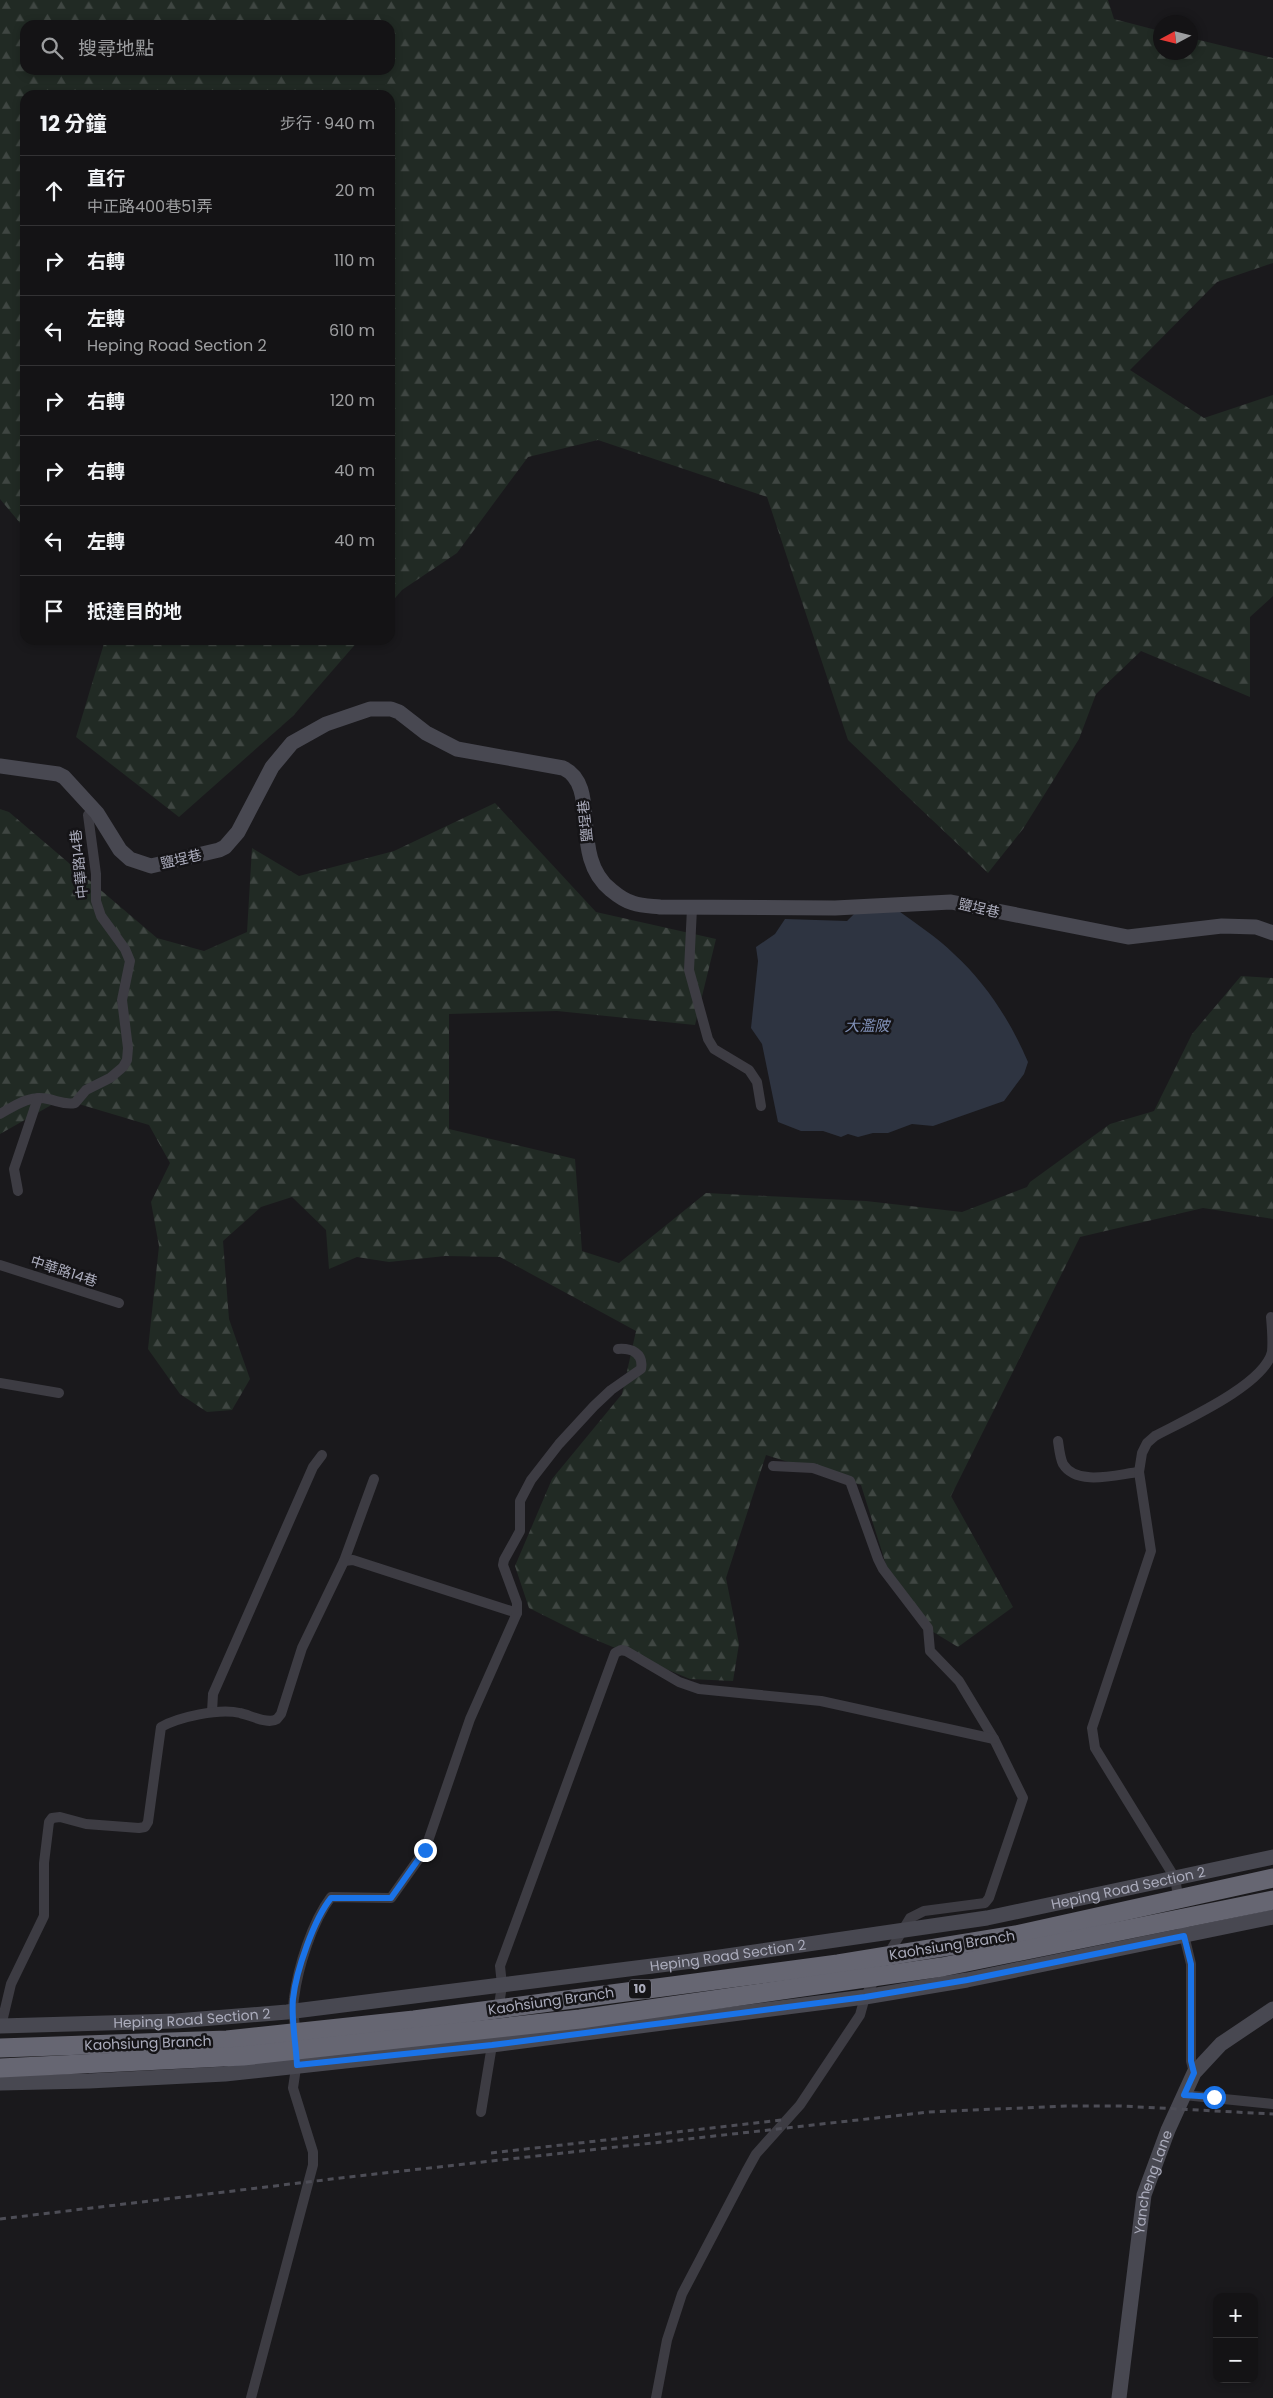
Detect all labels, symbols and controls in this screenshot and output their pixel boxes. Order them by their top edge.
north arrow [1153,15,1198,60]
search box [20,20,395,75]
icon: search [38,34,66,62]
text: 搜尋地點 [78,35,154,62]
text: 12 分鐘 [40,109,106,138]
text: 步行 · 940 m [280,112,375,135]
text: 直行 [87,165,125,192]
icon: ahead [40,177,68,205]
text: 20 m [335,179,375,202]
text: 中正路400巷51弄 [87,195,212,218]
icon: right [40,247,68,275]
text: 右轉 [87,248,125,275]
text: 110 m [334,249,375,272]
text: 左轉 [87,305,125,332]
icon: left [40,317,68,345]
text: 610 m [329,319,375,342]
text: Heping Road Section 2 [87,334,267,357]
icon: right [40,387,68,415]
text: 右轉 [87,388,125,415]
text: 120 m [330,389,375,412]
icon: right [40,457,68,485]
text: 右轉 [87,458,125,485]
text: 40 m [334,459,375,482]
icon: left [40,527,68,555]
text: 左轉 [87,528,125,555]
text: 40 m [334,529,375,552]
icon: arrive [40,597,68,625]
text: 抵達目的地 [87,598,182,625]
street label: 鹽埕巷 [573,799,597,843]
street label: 中華路14巷 [65,828,93,900]
street label: 鹽埕巷 [158,845,204,873]
street label: 鹽埕巷 [956,894,1002,922]
water label: 大濫陂 [844,1015,891,1036]
street label: 中華路14巷 [28,1251,100,1291]
route end [414,1839,437,1862]
street label: Heping Road Section 2 [1049,1862,1207,1914]
street label: Kaohsiung Branch [888,1925,1016,1965]
street label: Heping Road Section 2 [649,1935,807,1976]
road number: 10 [629,1980,651,1998]
street label: Kaohsiung Branch [487,1982,615,2020]
street label: Heping Road Section 2 [113,2003,271,2033]
street label: Kaohsiung Branch [84,2031,212,2055]
route start [1203,2086,1226,2109]
street label: Yancheng Lane [1129,2127,1177,2236]
map controls [1213,2293,1258,2383]
button: + [1213,2293,1258,2338]
button: − [1213,2338,1258,2383]

